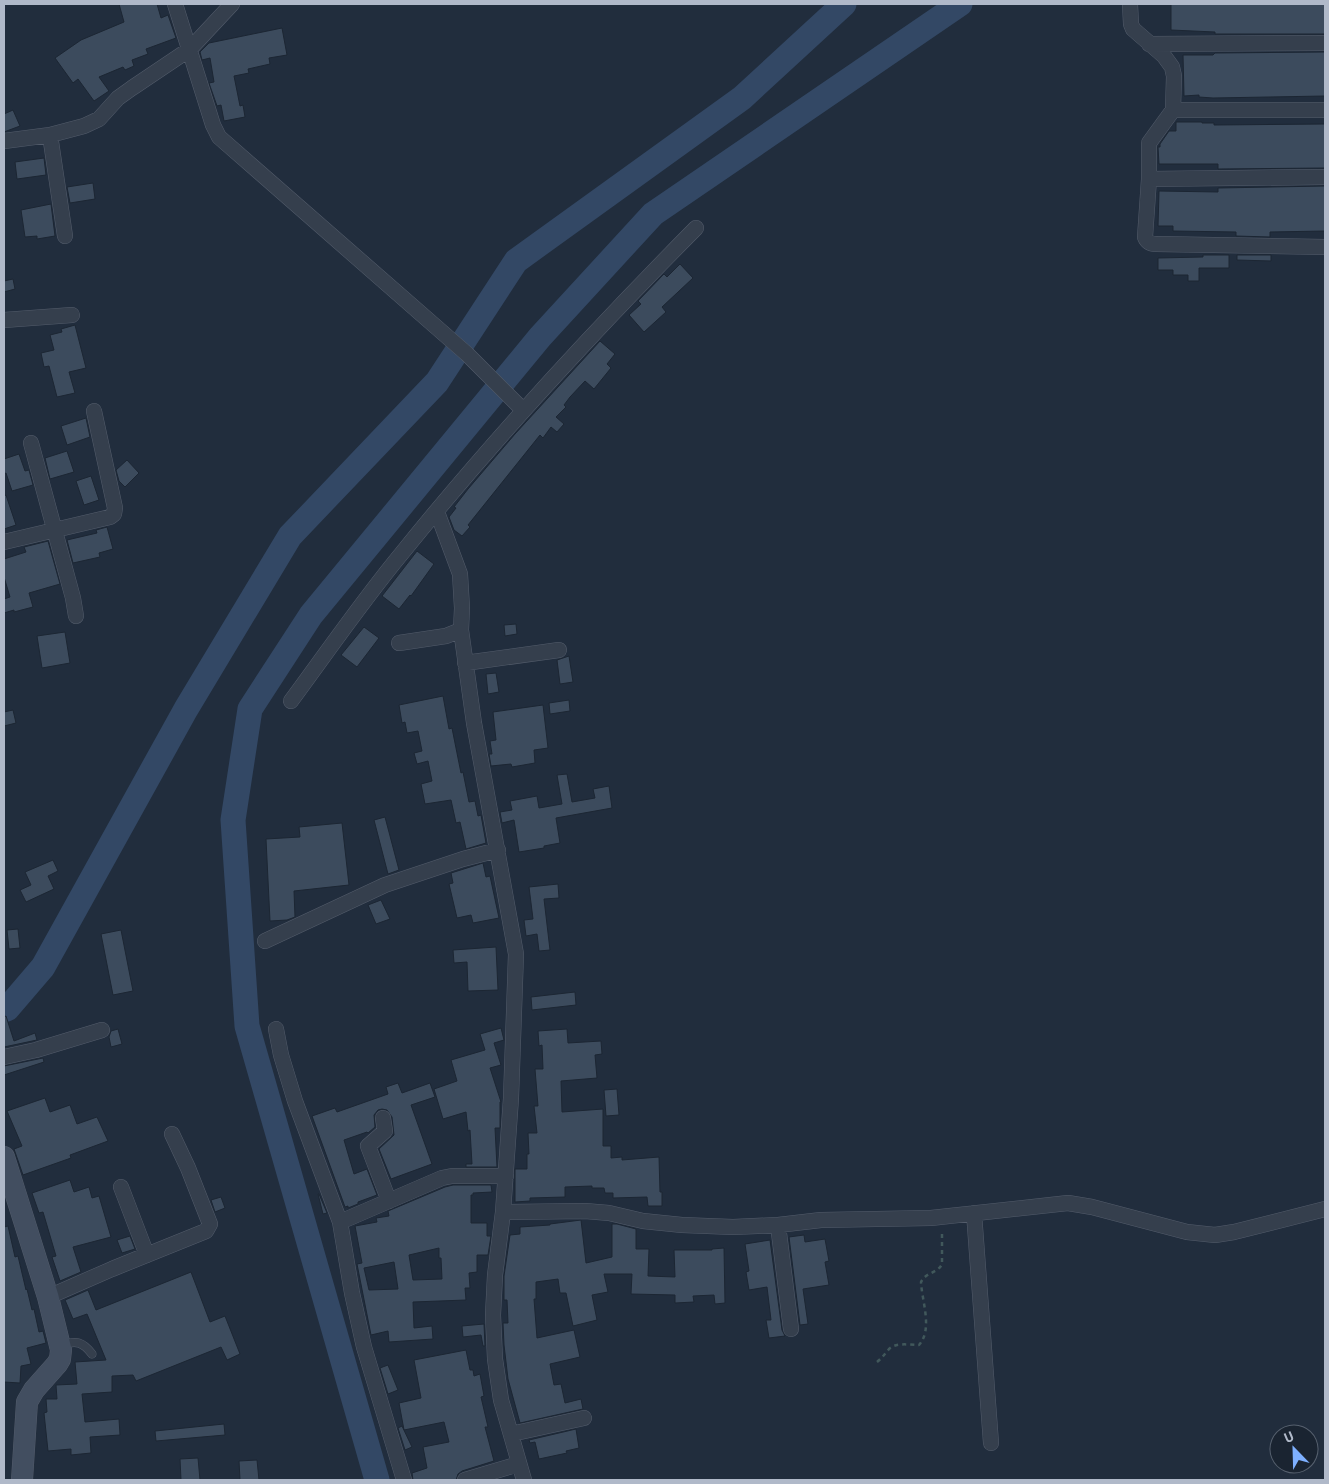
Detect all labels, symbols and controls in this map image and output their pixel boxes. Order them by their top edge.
north arrow [1269,1424,1319,1474]
text: U [1281,1427,1296,1446]

